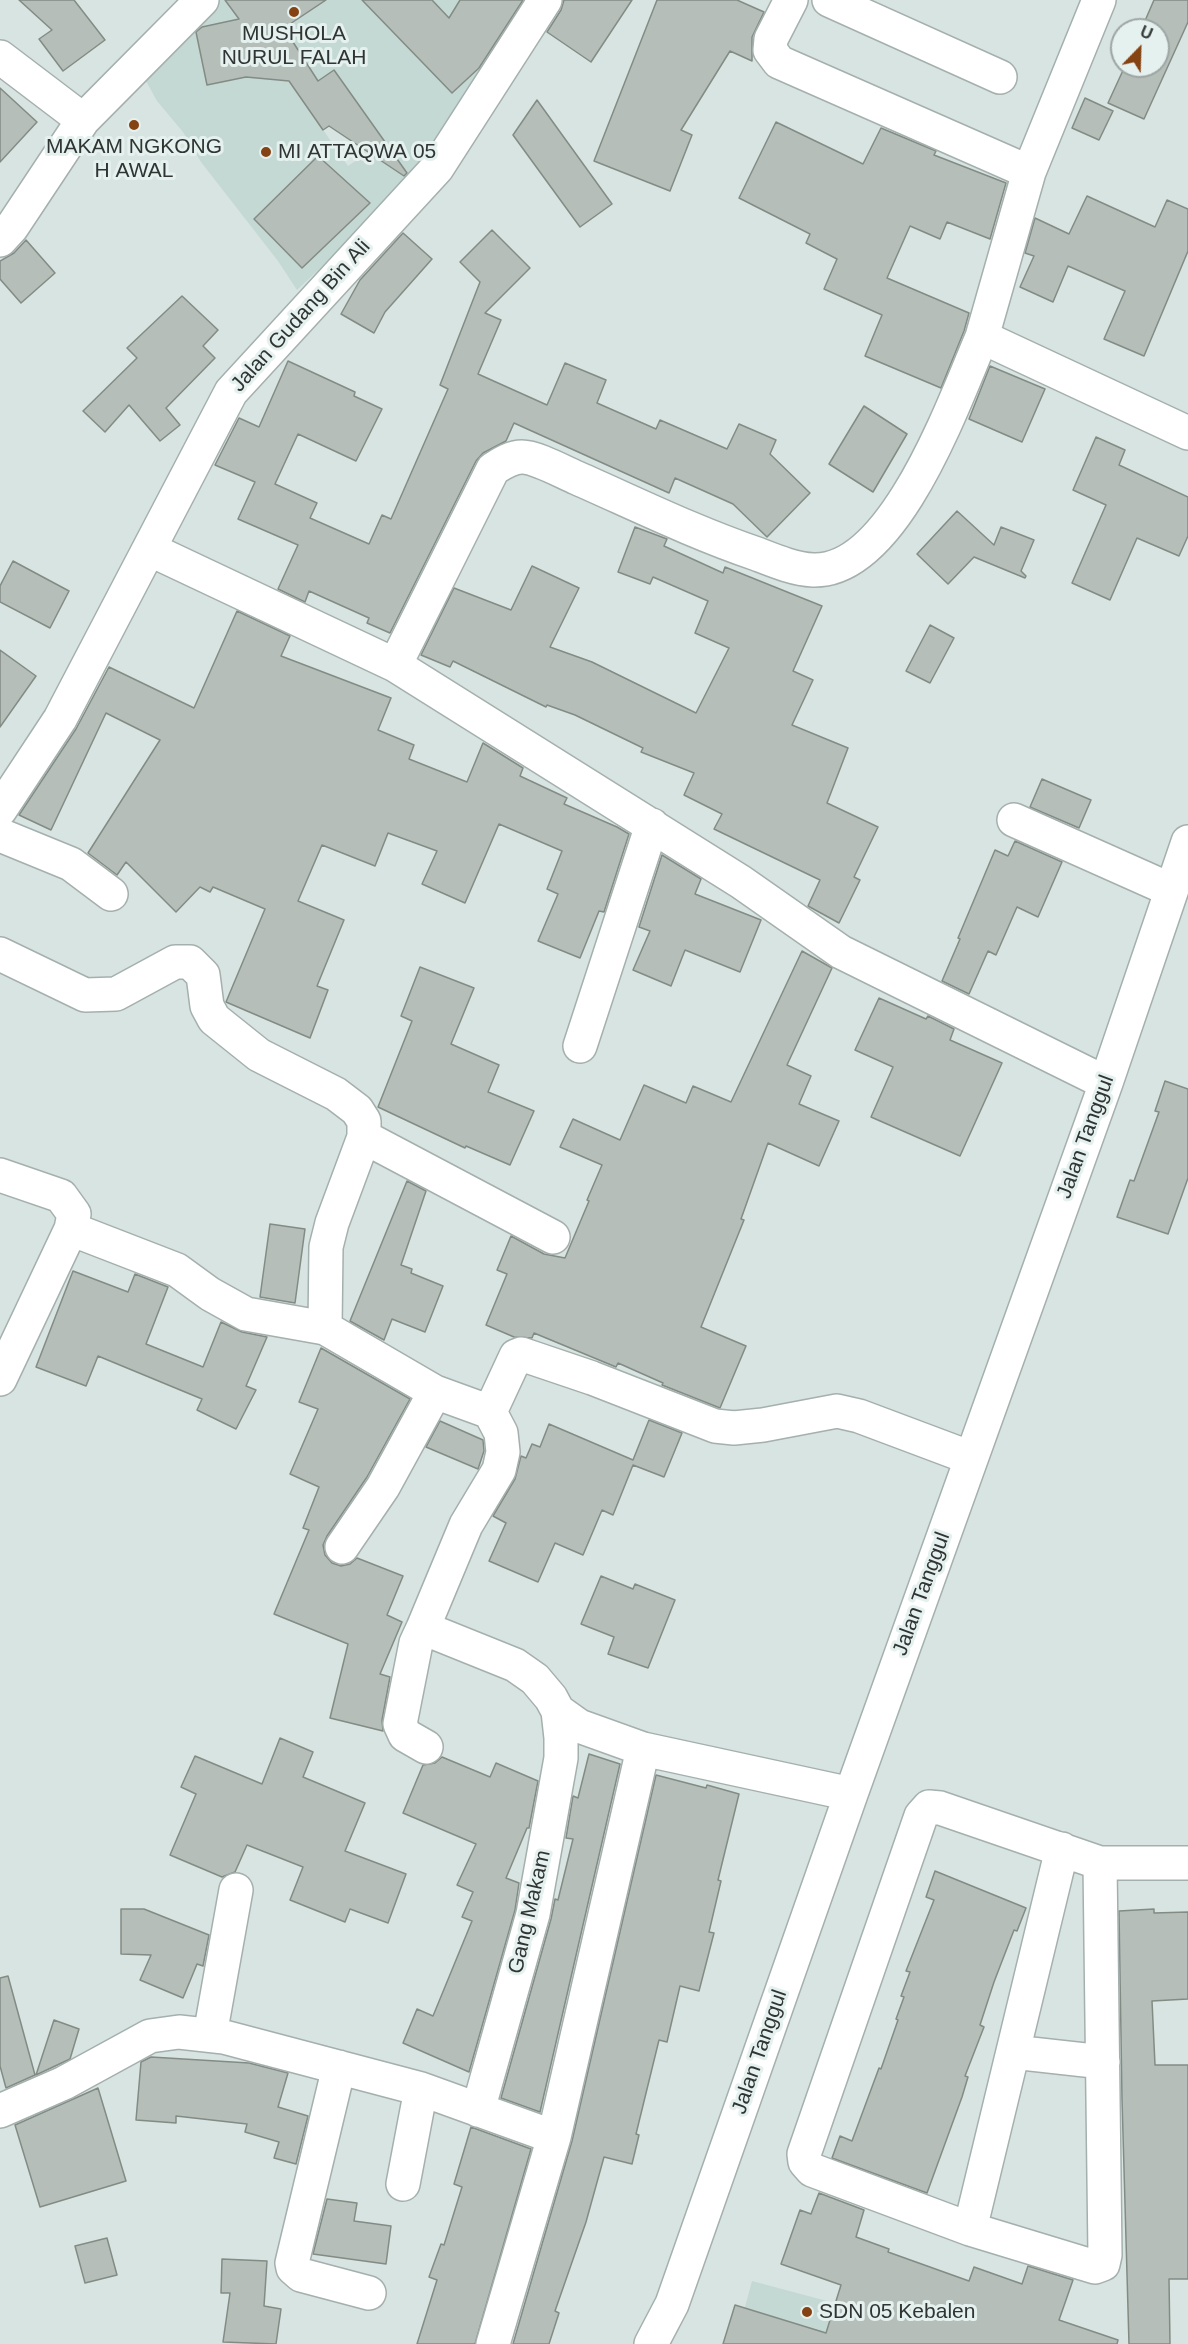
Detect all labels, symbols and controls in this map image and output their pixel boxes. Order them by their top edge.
marker: MUSHOLA NURUL FALAH [287,5,301,19]
north arrow [1110,18,1170,78]
place label: MUSHOLA NURUL FALAH [222,21,366,71]
text: U [1138,23,1155,43]
marker: MAKAM NGKONG H AWAL [127,118,141,132]
place label: MAKAM NGKONG H AWAL [46,134,222,184]
place label: MI ATTAQWA 05 [278,139,436,165]
marker: MI ATTAQWA 05 [259,145,273,159]
street label: Jalan Gudang Bin Ali [226,235,376,397]
street label: Jalan Tanggul [1052,1072,1120,1202]
street label: Jalan Tanggul [888,1529,956,1659]
street label: Gang Makam [504,1848,556,1976]
street label: Jalan Tanggul [727,1987,793,2117]
place label: SDN 05 Kebalen [819,2299,975,2325]
marker: SDN 05 Kebalen [800,2305,814,2319]

